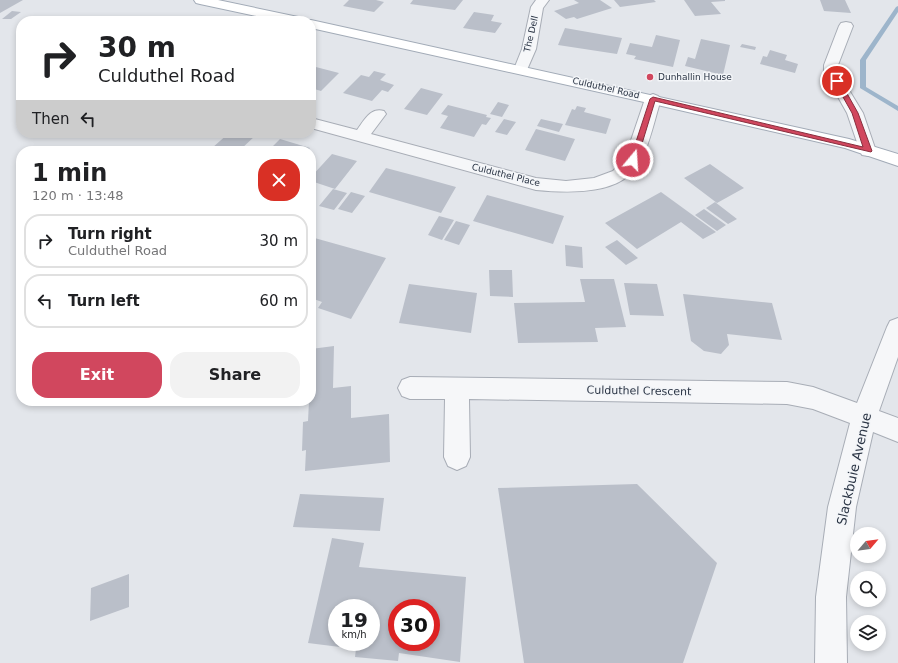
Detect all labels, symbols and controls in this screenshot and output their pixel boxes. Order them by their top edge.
street label: The Dell [522,15,540,54]
text: 30 m [98,31,176,64]
icon: right [32,32,84,84]
pin [820,64,854,98]
text: Culduthel Road [98,65,235,86]
icon: arrive [826,70,848,92]
marker: Dunhallin House [645,72,655,82]
place label: Dunhallin House [658,72,732,82]
street label: Culduthel Road [571,75,641,101]
icon: left [77,108,99,130]
text: Then [32,110,69,128]
position arrow [612,139,654,181]
text: 1 min [32,159,107,187]
button: close [258,159,300,201]
street label: Culduthel Place [471,162,542,188]
text: 120 m · 13:48 [32,188,123,203]
text: Turn right [68,225,152,243]
icon: right [34,230,56,252]
text: 30 m [260,232,298,250]
text: Culduthel Road [68,243,167,258]
icon: left [34,290,56,312]
text: Turn left [68,292,140,310]
text: 60 m [260,292,298,310]
button: Exit [32,352,162,398]
button: Share [170,352,300,398]
street label: Culduthel Crescent [586,384,692,398]
street label: Slackbuie Avenue [834,411,874,527]
north arrow [850,527,886,563]
map controls [850,527,886,651]
button: search [850,571,886,607]
speed limit sign: 30 [388,599,440,651]
text: 19 [340,608,368,632]
button: layers [850,615,886,651]
text: km/h [341,629,367,640]

